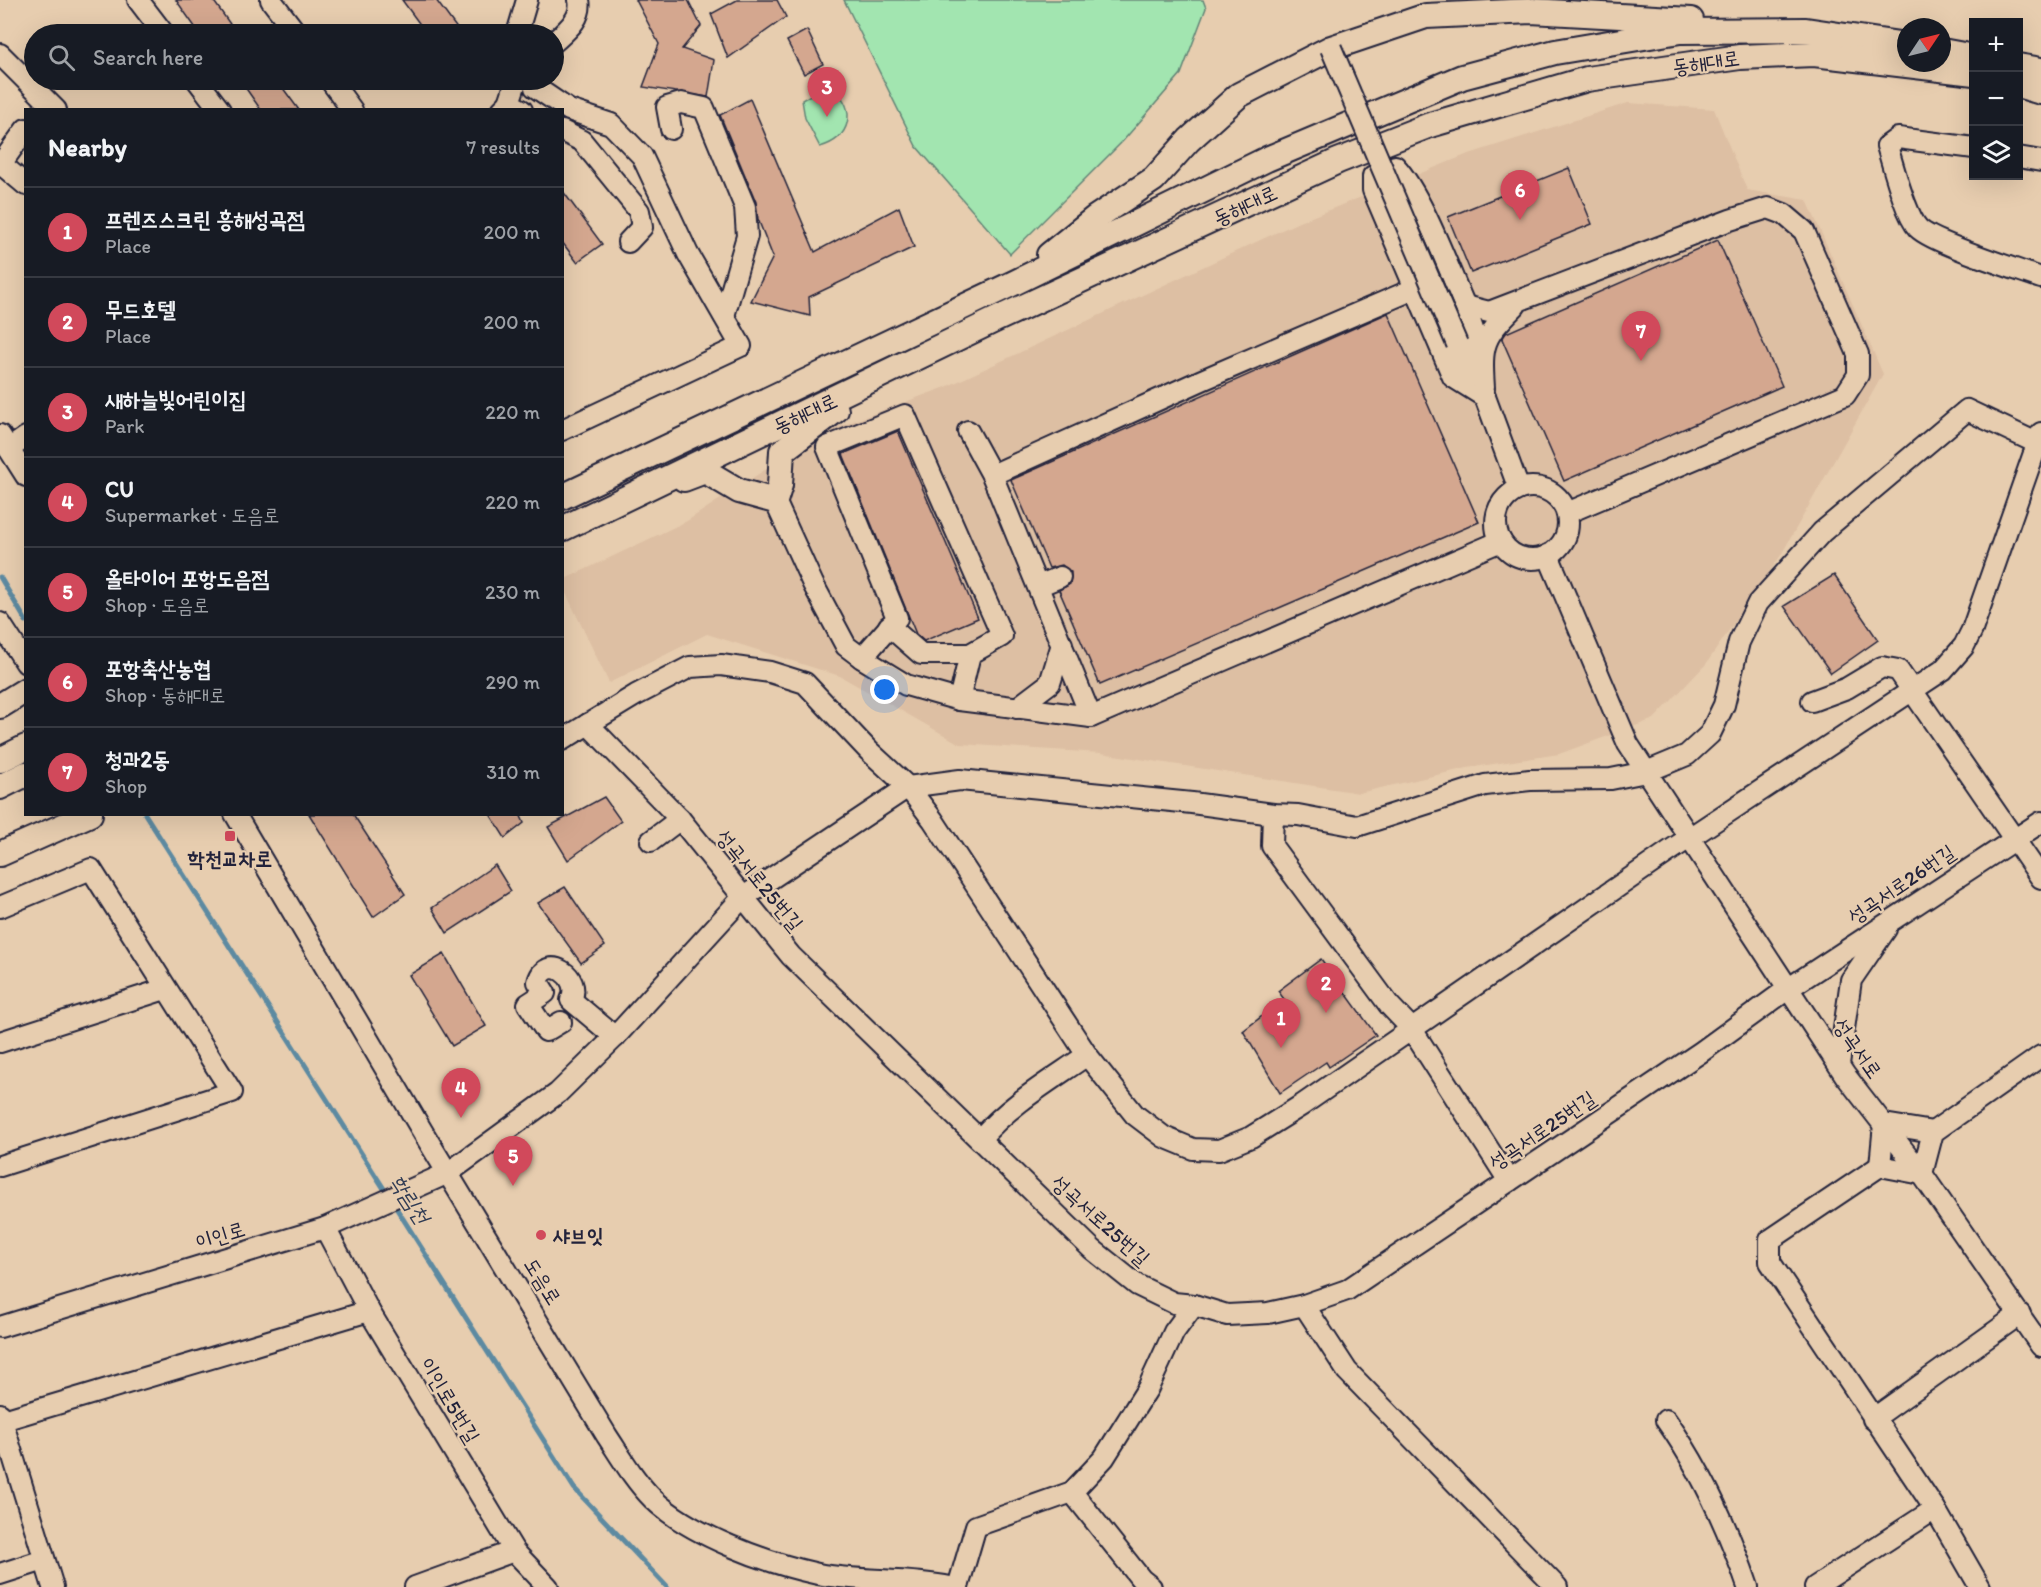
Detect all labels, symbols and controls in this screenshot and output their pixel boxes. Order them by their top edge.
north arrow [1897,18,1951,72]
map controls [1969,18,2023,180]
button: + [1969,18,2023,72]
search box [24,24,564,90]
icon: search [45,41,78,74]
text: Search here [93,44,203,71]
street label: 동해대로 [1671,45,1741,79]
pin: 3 [808,68,846,117]
button: − [1969,72,2023,126]
button: layers [1969,126,2023,180]
text: Nearby [48,131,127,163]
text: 7 results [466,135,540,159]
pin: 6 [1500,170,1540,220]
street label: 동해대로 [1209,179,1281,231]
text: 프렌즈스크린 흥해성곡점 [105,206,305,233]
text: 1 [63,220,72,244]
text: 200 m [484,220,540,244]
text: Place [105,234,151,258]
text: 무드호텔 [105,296,176,323]
text: 2 [62,310,73,334]
text: 200 m [484,310,540,334]
pin: 7 [1622,312,1660,361]
text: Place [105,324,151,348]
text: 새하늘빛어린이집 [105,386,247,413]
street label: 동해대로 [769,387,841,439]
text: 3 [62,400,73,424]
text: 220 m [485,400,540,424]
text: Park [105,414,144,438]
text: CU [105,476,134,503]
text: 4 [61,490,74,514]
text: 220 m [485,490,540,514]
text: Supermarket · 도음로 [105,503,279,527]
text: 올타이어 포항도음점 [105,565,269,592]
text: 5 [62,580,73,604]
text: 230 m [485,580,540,604]
text: Shop · 도음로 [105,593,209,617]
text: 포항축산농협 [105,655,211,682]
text: 6 [62,670,73,694]
text: 290 m [485,670,540,694]
your location [870,675,899,704]
text: Shop · 동해대로 [105,683,225,707]
text: 청과2동 [105,746,170,773]
text: 7 [63,760,72,784]
text: 310 m [486,760,540,784]
text: Shop [105,774,147,798]
street label: 성곡서로25번길 [711,824,809,936]
marker: 학천교차로 [223,829,237,843]
street label: 성곡서로26번길 [1843,839,1959,929]
place label: 학천교차로 [187,846,272,871]
pin: 2 [1306,964,1346,1013]
pin: 1 [1262,998,1300,1048]
street label: 성곡서로 [1828,1013,1888,1083]
pin: 4 [442,1068,480,1118]
street label: 성곡서로25번길 [1484,1085,1600,1175]
pin: 5 [494,1136,532,1186]
water label: 학림천 [384,1169,437,1231]
street label: 성곡서로25번길 [1047,1169,1155,1271]
street label: 이인로 [192,1216,248,1254]
place label: 샤브잇 [552,1223,604,1248]
marker: 샤브잇 [534,1228,548,1242]
street label: 도음로 [519,1253,567,1309]
street label: 이인로5번길 [415,1353,485,1447]

